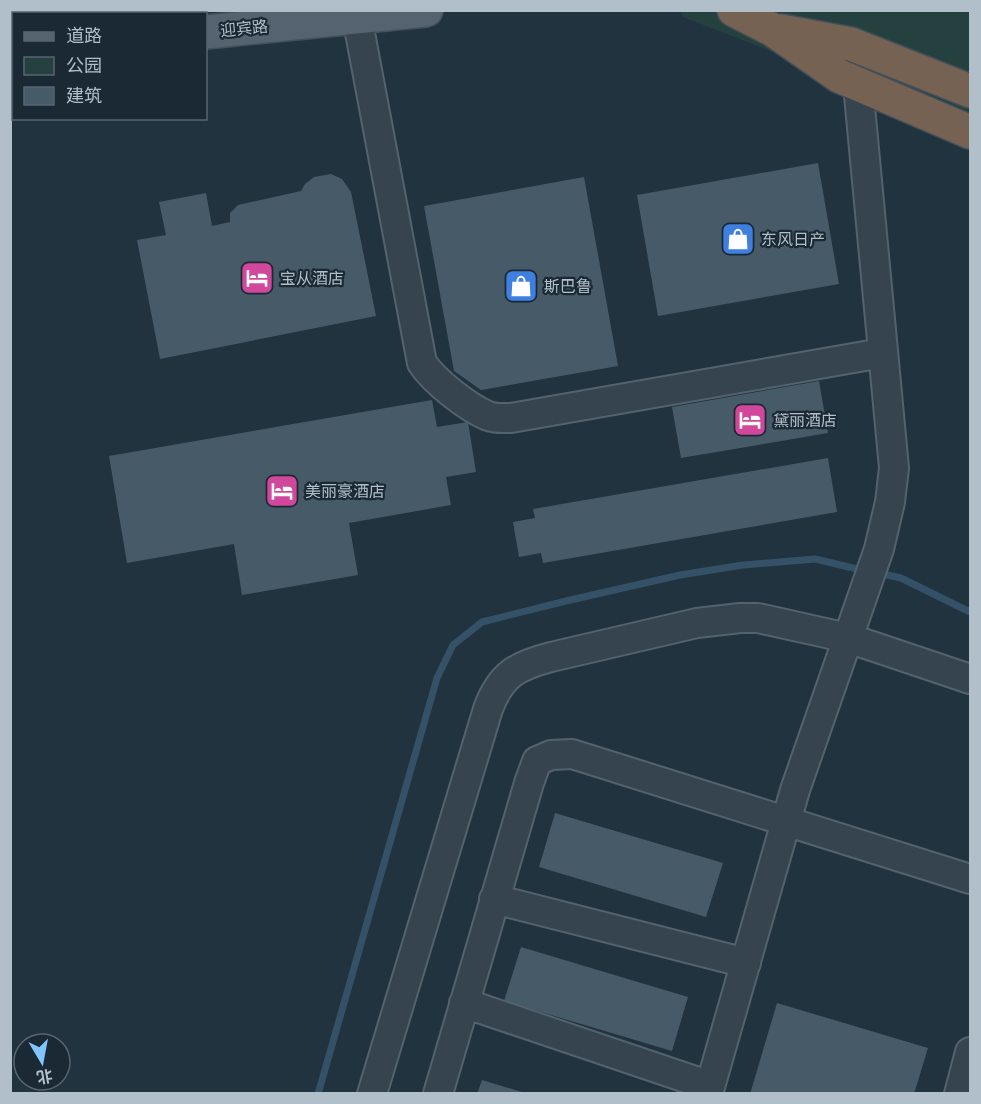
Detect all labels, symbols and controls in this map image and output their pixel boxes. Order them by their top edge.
legend [12,12,207,120]
street label: 迎宾路 [219,17,269,40]
text: 道路 [66,25,102,46]
text: 公园 [66,55,102,76]
text: 建筑 [66,85,102,106]
shop icon: 东风日产 [720,221,756,257]
place label: 东风日产 [761,230,825,249]
hotel icon: 宝从酒店 [239,260,275,296]
shop icon: 斯巴鲁 [503,268,539,304]
place label: 宝从酒店 [280,269,344,288]
place label: 斯巴鲁 [544,277,592,296]
hotel icon: 黛丽酒店 [732,402,768,438]
place label: 黛丽酒店 [773,411,837,430]
hotel icon: 美丽豪酒店 [264,473,300,509]
place label: 美丽豪酒店 [305,482,385,501]
north arrow [12,1032,72,1092]
text: 北 [35,1066,54,1087]

